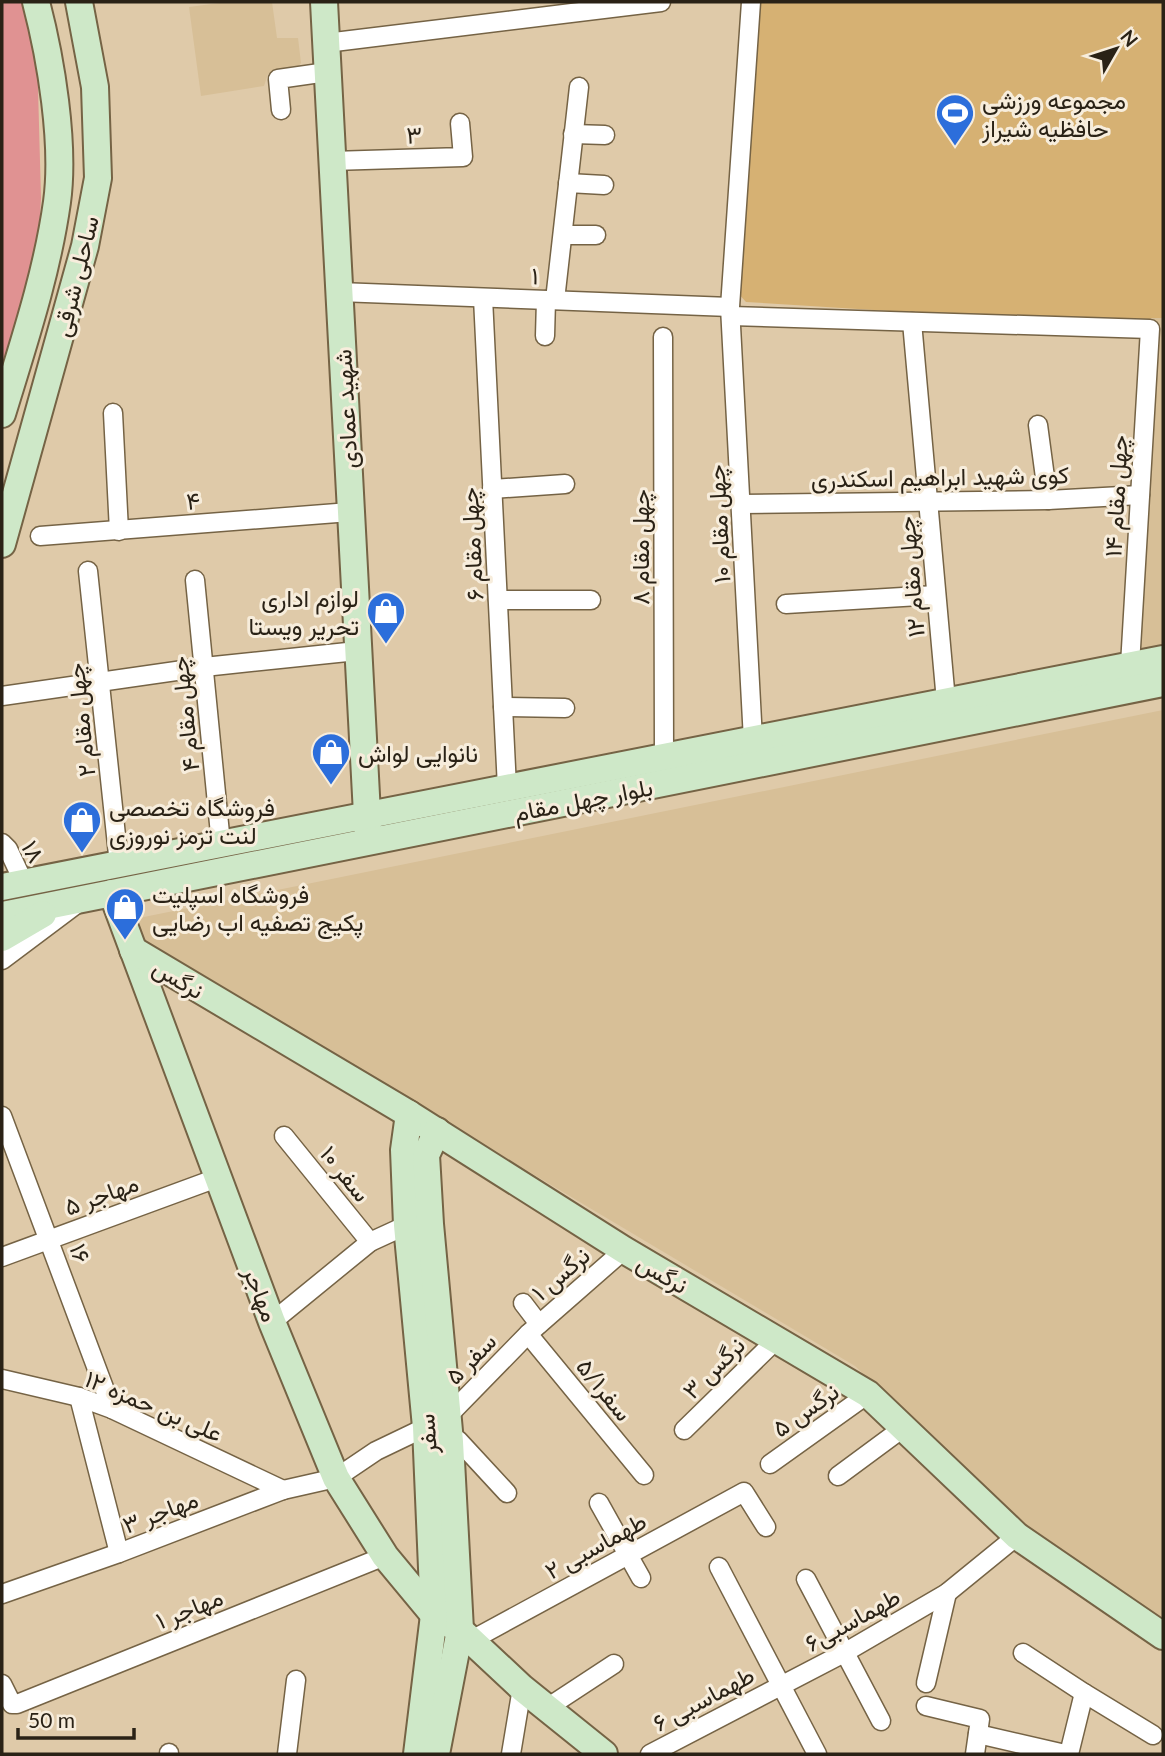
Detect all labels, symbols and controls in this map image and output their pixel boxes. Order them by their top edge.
north arrow [1081,14,1151,84]
text: N [1116,25,1143,51]
place label: مجموعه ورزشی حافظیه شیراز [981,85,1126,144]
sports icon: مجموعه ورزشی حافظیه شیراز [934,92,976,147]
street label: ۳ [406,119,422,149]
street label: ساحلی شرقی [46,212,106,340]
street label: ۱ [531,260,539,290]
street label: شهید عمادی [327,348,365,469]
street label: چهل مقام ۱۴ [1097,434,1136,558]
street label: کوی شهید ابراهیم اسکندری [811,459,1069,496]
street label: چهل مقام ۱۰ [700,464,739,584]
street label: ۴ [185,485,201,515]
street label: چهل مقام ۶ [454,486,491,601]
street label: چهل مقام ۸ [625,489,657,605]
street label: چهل مقام ۱۲ [890,515,933,639]
place label: لوازم اداری تحریر ویستا [248,583,359,642]
shop icon: لوازم اداری تحریر ویستا [365,590,407,645]
street label: چهل مقام ۴ [164,655,207,773]
street label: چهل مقام ۲ [60,661,103,778]
shop icon: نانوایی لواش [310,731,352,786]
place label: نانوایی لواش [358,738,478,769]
street label: بلوار چهل مقام [511,771,655,830]
place label: فروشگاه تخصصی لنت ترمز نوروزی [109,792,275,851]
shop icon: فروشگاه تخصصی لنت ترمز نوروزی [61,799,103,854]
street label: ۱۸ [16,835,52,867]
place label: فروشگاه اسپلیت پکیج تصفیه اب رضایی [152,879,363,940]
shop icon: فروشگاه اسپلیت پکیج تصفیه اب رضایی [104,886,146,941]
street label: نرگس [147,952,210,1006]
street label: ۱۰ سفر [313,1139,377,1208]
street label: ۵ مهاجر [60,1167,143,1223]
street label: ۱۶ [64,1239,98,1267]
street label: ۱ نرگس [525,1240,596,1308]
street label: نرگس [631,1247,694,1301]
street label: مهاجر [236,1262,286,1326]
street label: ۵ سفر [439,1326,503,1391]
street label: ۳ نرگس [676,1330,752,1406]
street label: ۵/۱سفر [569,1352,639,1427]
street label: ۱۲ علی بن حمزه [80,1363,227,1449]
street label: ۵ نرگس [766,1376,845,1444]
street label: سفر [410,1413,444,1456]
street label: ۳ مهاجر [118,1483,202,1540]
street label: ۲ طهماسبی [539,1505,652,1586]
street label: ۶طهماسبی [799,1581,906,1659]
street label: ۱ مهاجر [151,1582,227,1636]
street label: ۶ طهماسبی [647,1659,760,1739]
scale bar [18,1696,133,1740]
text: 50 m [28,1707,75,1732]

